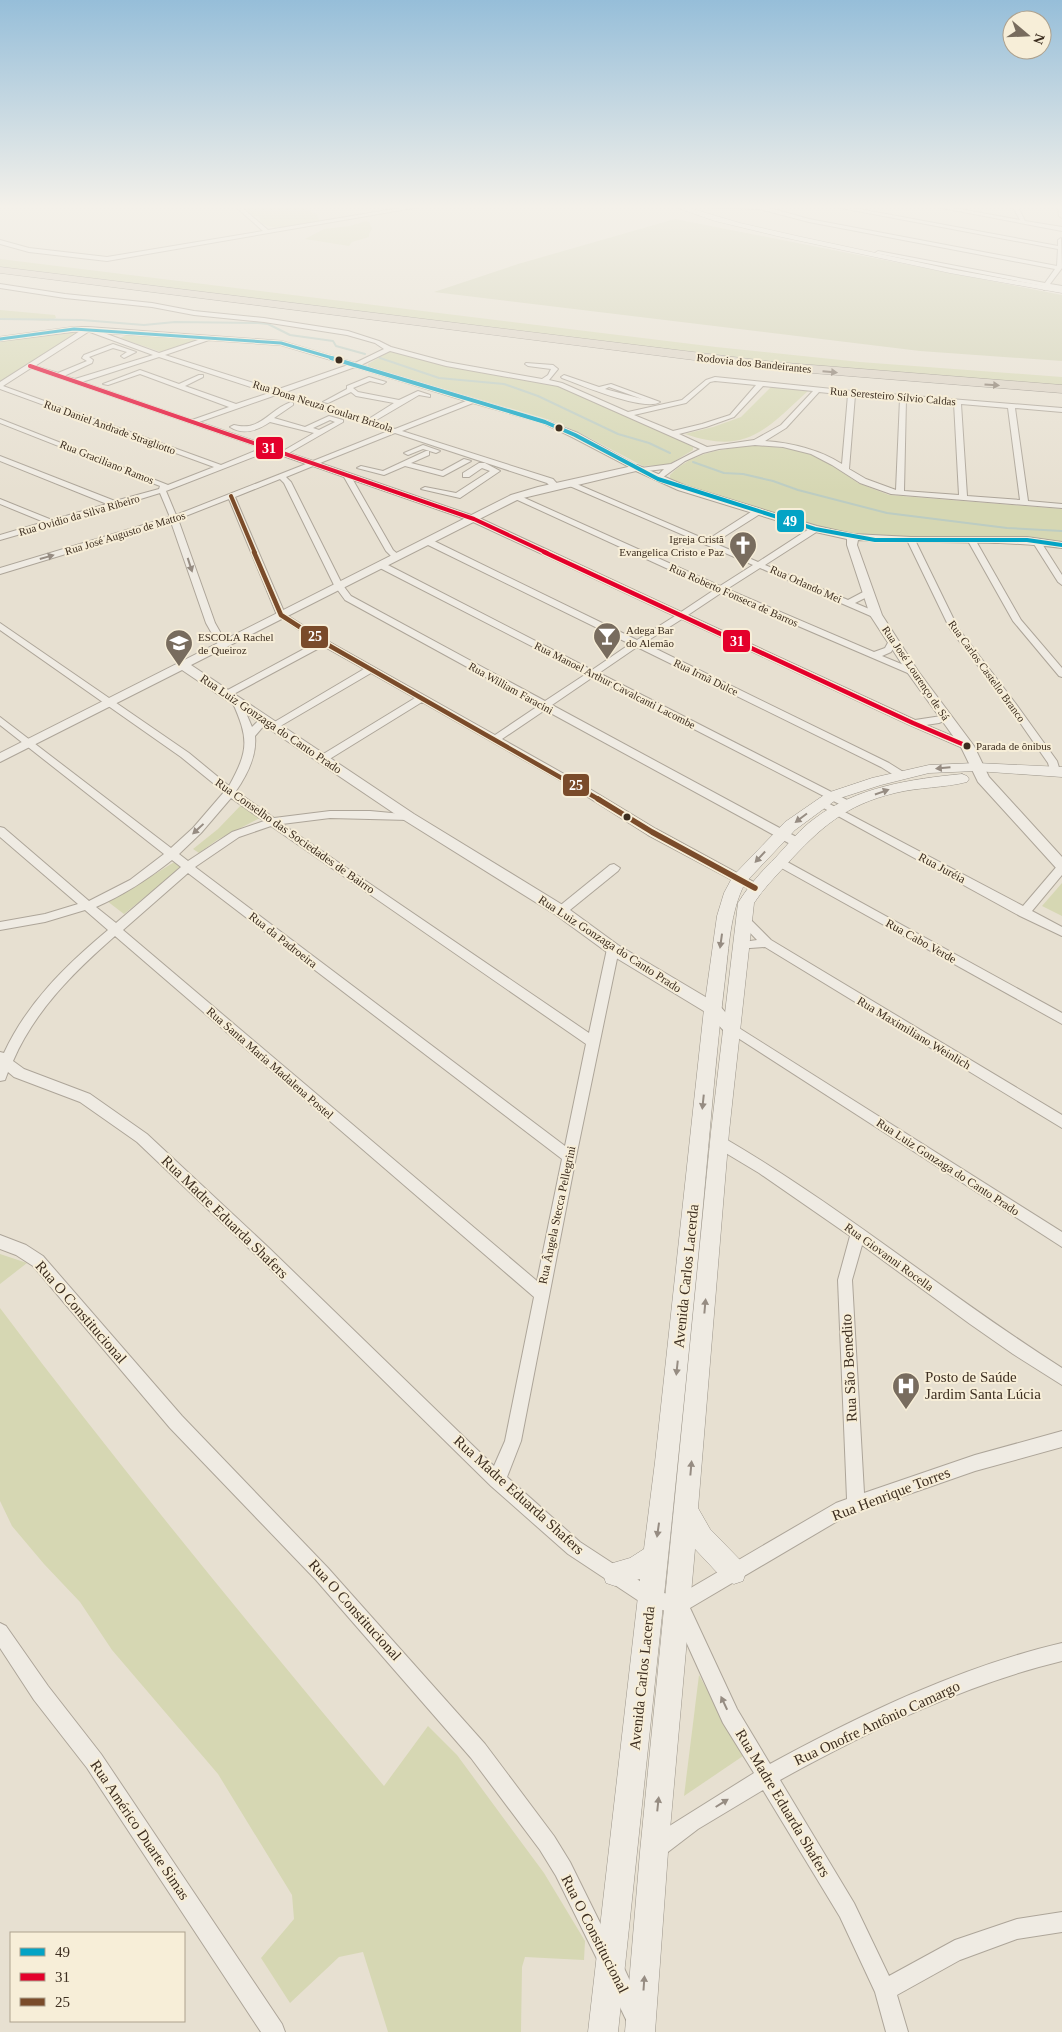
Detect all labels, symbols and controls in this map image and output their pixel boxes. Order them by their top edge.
north arrow [1002,10,1052,60]
text: N [1030,32,1048,46]
street label: Rodovia dos Bandeirantes [696,351,812,375]
unlabelled marker [334,355,344,365]
one-way arrow [822,368,838,376]
street label: Rua Dona Neuza Goulart Brizola [251,378,395,434]
one-way arrow [984,381,1000,389]
street label: Rua Seresteiro Sílvio Caldas [830,385,956,407]
street label: Rua Daniel Andrade Stragliotto [43,398,178,457]
unlabelled marker [554,423,564,433]
line badge: 31 [255,436,284,460]
street label: Rua Graciliano Ramos [58,438,156,486]
text: 31 [262,441,276,456]
street label: Rua Ovidio da Silva Ribeiro [17,492,141,538]
street label: Rua José Augusto de Mattos [63,509,187,557]
line badge: 49 [776,509,805,533]
text: 49 [783,514,797,529]
church icon: Igreja Cristã Evangelica Cristo e Paz [728,530,758,569]
place label: Igreja Cristã Evangelica Cristo e Paz [619,533,724,558]
one-way arrow [39,552,54,560]
one-way arrow [186,557,194,572]
street label: Rua Roberto Fonseca de Barros [668,561,800,629]
street label: Rua Orlando Mei [768,563,844,605]
street label: Rua Carlos Castello Branco [946,618,1028,724]
bar icon: Adega Bar do Alemão [592,621,622,660]
place label: Adega Bar do Alemão [626,624,674,649]
street label: Rua José Lourenço de Sá [880,624,952,723]
line badge: 25 [300,625,329,649]
school or university icon: ESCOLA Rachel de Queiroz [164,628,194,667]
text: 25 [308,629,322,644]
line badge: 31 [722,629,751,653]
place label: ESCOLA Rachel de Queiroz [198,631,273,656]
text: 31 [730,634,744,649]
street label: Rua Manoel Arthur Cavalcanti Lacombe [533,639,698,731]
street label: Rua Irmã Dulce [672,656,740,698]
street label: Rua William Faracini [467,660,555,716]
street label: Rua Luiz Gonzaga do Canto Prado [198,671,344,777]
place label: Parada de ônibus [976,740,1051,752]
marker: Parada de ônibus [962,741,972,751]
one-way arrow [935,765,951,773]
line badge: 25 [562,773,590,797]
street label: Rua Conselho das Sociedades de Bairro [212,775,378,897]
text: 25 [569,778,583,793]
one-way arrow [874,788,889,796]
unlabelled marker [622,812,632,822]
one-way arrow [795,812,808,823]
one-way arrow [193,823,205,835]
street label: Rua Juréia [916,850,968,886]
one-way arrow [754,851,766,863]
street label: Rua Luiz Gonzaga do Canto Prado [536,892,684,996]
street label: Rua da Padroeira [246,909,320,971]
street label: Rua Cabo Verde [883,916,959,966]
one-way arrow [717,933,725,949]
street label: Rua Maximiliano Weinlich [855,993,973,1073]
street label: Rua Santa Maria Madalena Postel [204,1004,337,1122]
one-way arrow [699,1094,707,1110]
street label: Rua Luiz Gonzaga do Canto Prado [874,1115,1022,1219]
street label: Rua Ângela Stecca Pellegrini [536,1144,579,1285]
street label: Rua Madre Eduarda Shafers [158,1152,292,1282]
street label: Avenida Carlos Lacerda [670,1203,702,1349]
street label: Rua Giovanni Rocella [842,1220,937,1294]
street label: Rua O Constitucional [32,1258,130,1366]
one-way arrow [701,1298,709,1314]
street label: Rua São Benedito [838,1313,860,1423]
one-way arrow [672,1361,680,1377]
place label: Posto de Saúde Jardim Santa Lúcia [925,1369,1041,1402]
hospital icon: Posto de Saúde Jardim Santa Lúcia [891,1371,921,1410]
street label: Rua Madre Eduarda Shafers [451,1432,587,1558]
one-way arrow [687,1460,695,1476]
street label: Rua Henrique Torres [830,1464,953,1524]
one-way arrow [654,1522,662,1538]
street label: Rua O Constitucional [306,1556,404,1664]
street label: Avenida Carlos Lacerda [626,1605,658,1751]
street label: Rua Onofre Antônio Camargo [792,1678,962,1768]
one-way arrow [720,1696,728,1710]
street label: Rua Madre Eduarda Shafers [732,1726,834,1880]
street label: Rua Américo Duarte Simas [87,1757,193,1903]
one-way arrow [654,1796,662,1812]
one-way arrow [715,1799,728,1808]
street label: Rua O Constitucional [558,1872,632,1996]
legend [10,1932,185,2022]
text: 49 [55,1944,70,1960]
text: 31 [55,1969,70,1985]
one-way arrow [641,1975,649,1991]
text: 25 [55,1994,70,2010]

